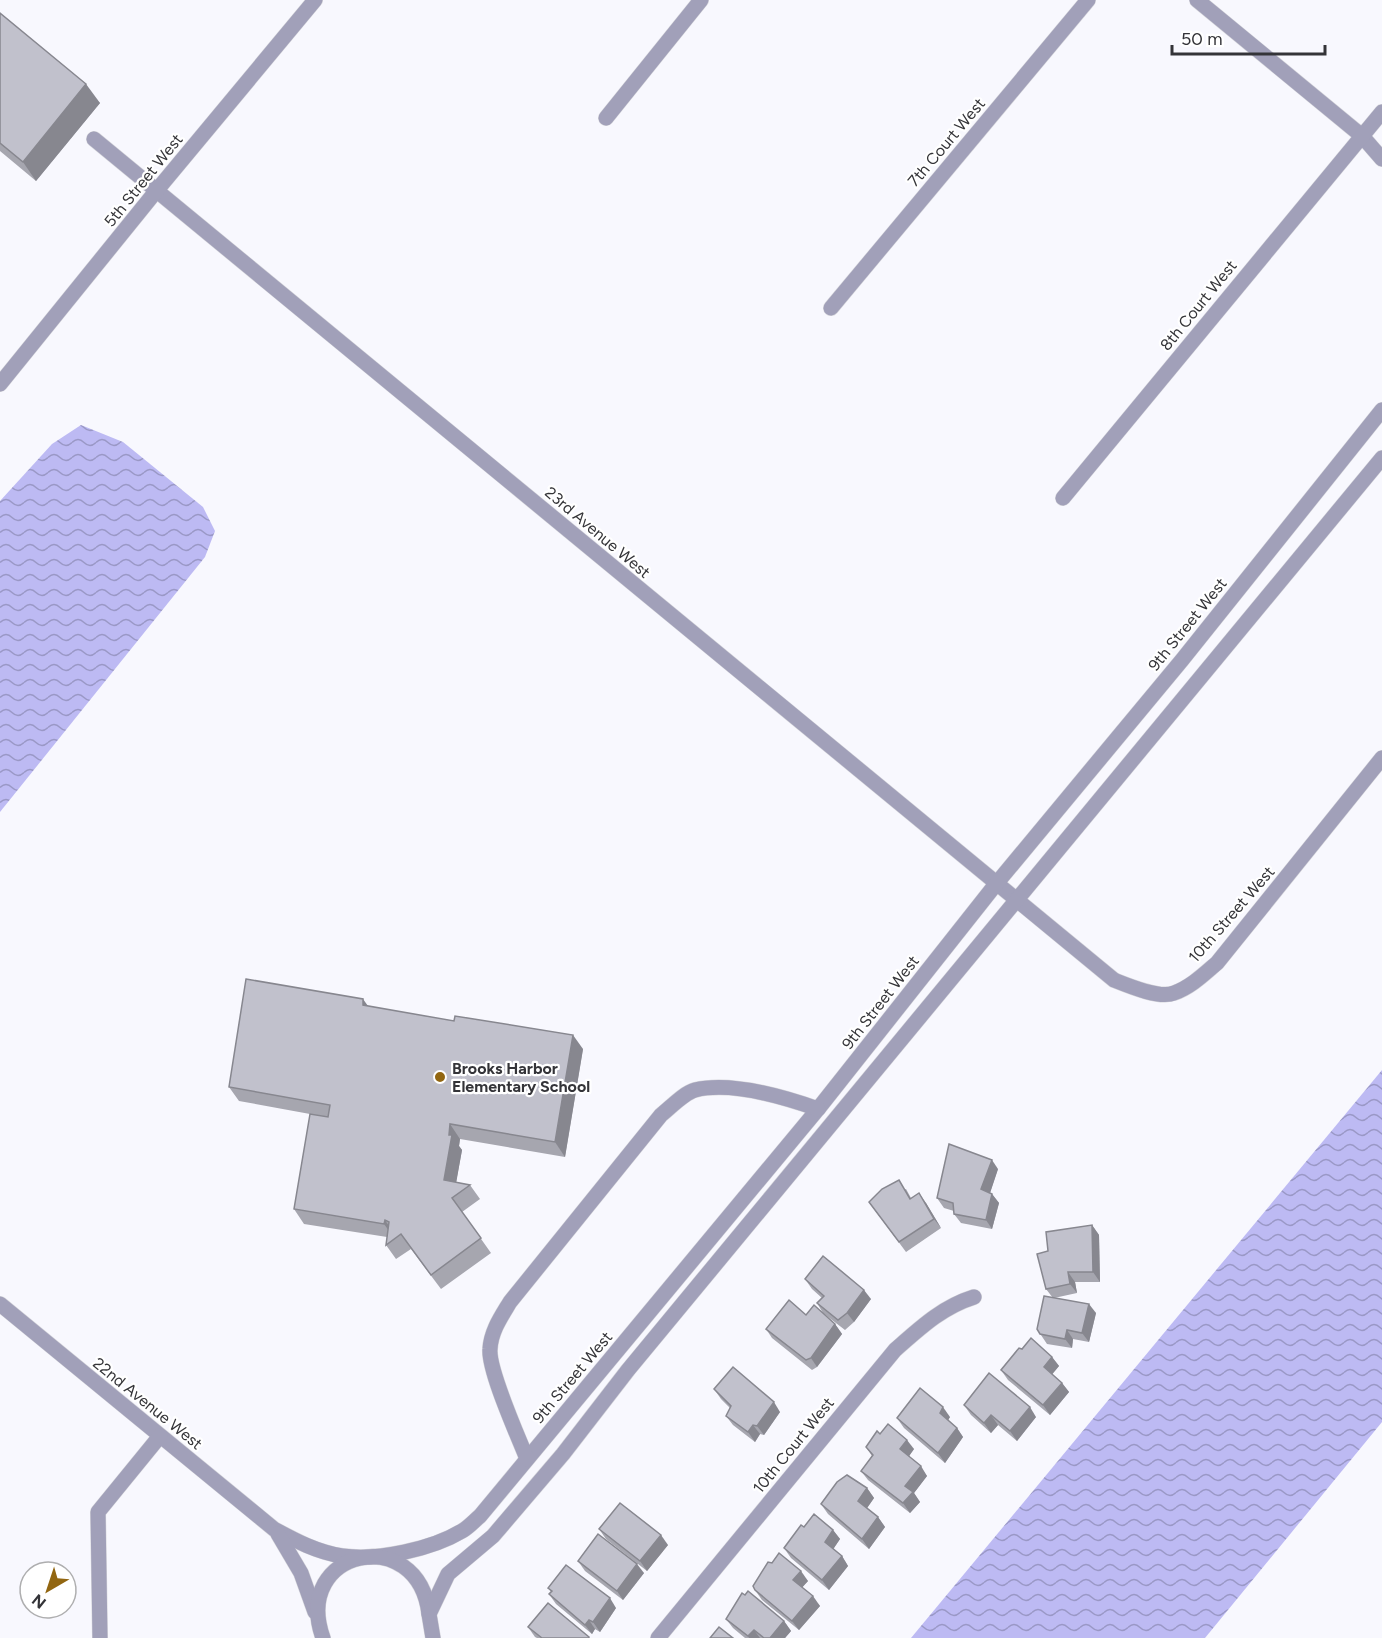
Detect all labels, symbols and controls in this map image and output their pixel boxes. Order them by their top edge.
scale bar [1172,18,1325,56]
text: 50 m [1181,28,1223,50]
street label: 7th Court West [904,94,989,190]
street label: 5th Street West [100,130,187,231]
street label: 8th Court West [1156,256,1241,354]
street label: 23rd Avenue West [541,483,654,582]
street label: 9th Street West [1144,574,1231,674]
street label: 10th Street West [1184,862,1278,966]
street label: 9th Street West [838,952,923,1053]
place label: Brooks Harbor Elementary School [452,1059,590,1096]
marker: Brooks Harbor Elementary School [433,1070,447,1084]
street label: 9th Street West [529,1328,616,1427]
street label: 22nd Avenue West [89,1353,206,1453]
street label: 10th Court West [749,1394,838,1497]
north arrow [18,1560,78,1620]
text: N [28,1590,50,1613]

